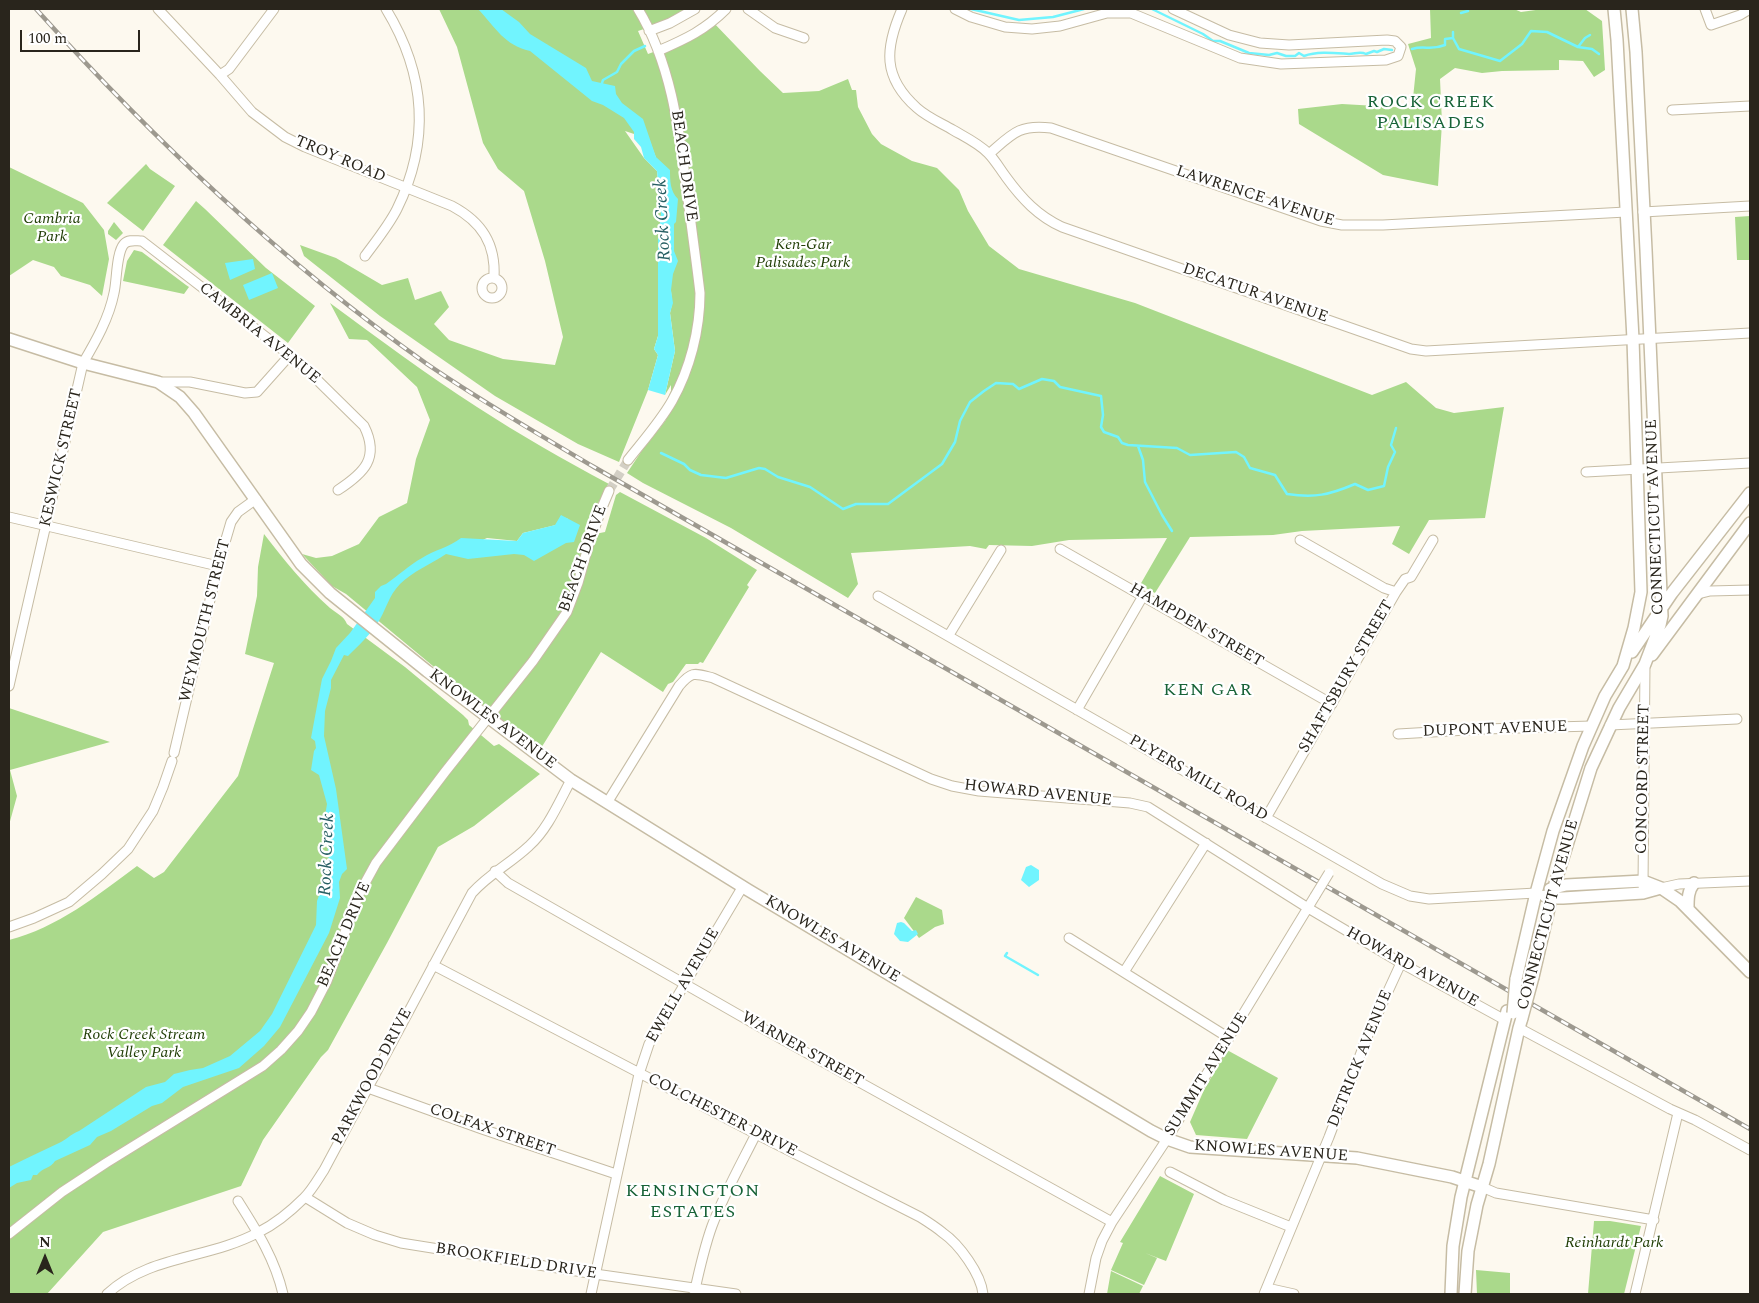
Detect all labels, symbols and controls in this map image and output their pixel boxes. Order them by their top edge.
scale bar [22,20,142,52]
text: 100 m [28,27,67,50]
district label: ROCK CREEK PALISADES [1366,92,1496,134]
street label: BEACH DRIVE [666,109,700,223]
street label: TROY ROAD [292,132,388,188]
street label: LAWRENCE AVENUE [1173,162,1337,232]
water label: Rock Creek [651,178,677,262]
park label: Cambria Park [23,210,81,248]
park label: Ken-Gar Palisades Park [756,236,850,274]
street label: DECATUR AVENUE [1180,260,1330,328]
street label: CAMBRIA AVENUE [194,279,324,389]
street label: KESWICK STREET [37,387,87,529]
street label: CONNECTICUT AVENUE [1643,419,1669,615]
street label: BEACH DRIVE [556,503,612,615]
street label: WEYMOUTH STREET [176,537,236,705]
street label: HAMPDEN STREET [1126,580,1266,672]
street label: SHAFTSBURY STREET [1295,597,1399,757]
street label: KNOWLES AVENUE [425,666,559,774]
district label: KEN GAR [1162,680,1254,702]
street label: CONCORD STREET [1633,704,1655,854]
street label: DUPONT AVENUE [1422,718,1568,742]
street label: PLYERS MILL ROAD [1125,731,1271,827]
street label: HOWARD AVENUE [963,777,1113,811]
water label: Rock Creek [316,813,340,897]
street label: CONNECTICUT AVENUE [1514,818,1584,1012]
street label: BEACH DRIVE [314,879,376,991]
street label: KNOWLES AVENUE [761,892,903,988]
street label: HOWARD AVENUE [1342,924,1482,1012]
street label: EWELL AVENUE [643,925,725,1047]
street label: DETRICK AVENUE [1325,988,1397,1130]
street label: PARKWOOD DRIVE [329,1005,417,1149]
street label: WARNER STREET [738,1008,866,1092]
street label: SUMMIT AVENUE [1161,1010,1253,1140]
park label: Rock Creek Stream Valley Park [83,1026,205,1064]
street label: COLCHESTER DRIVE [644,1070,800,1162]
street label: COLFAX STREET [427,1100,557,1162]
street label: KNOWLES AVENUE [1193,1137,1349,1167]
district label: KENSINGTON ESTATES [624,1181,762,1224]
text: N [39,1232,51,1253]
north arrow [20,1233,70,1283]
park label: Reinhardt Park [1565,1234,1663,1254]
street label: BROOKFIELD DRIVE [434,1240,598,1284]

